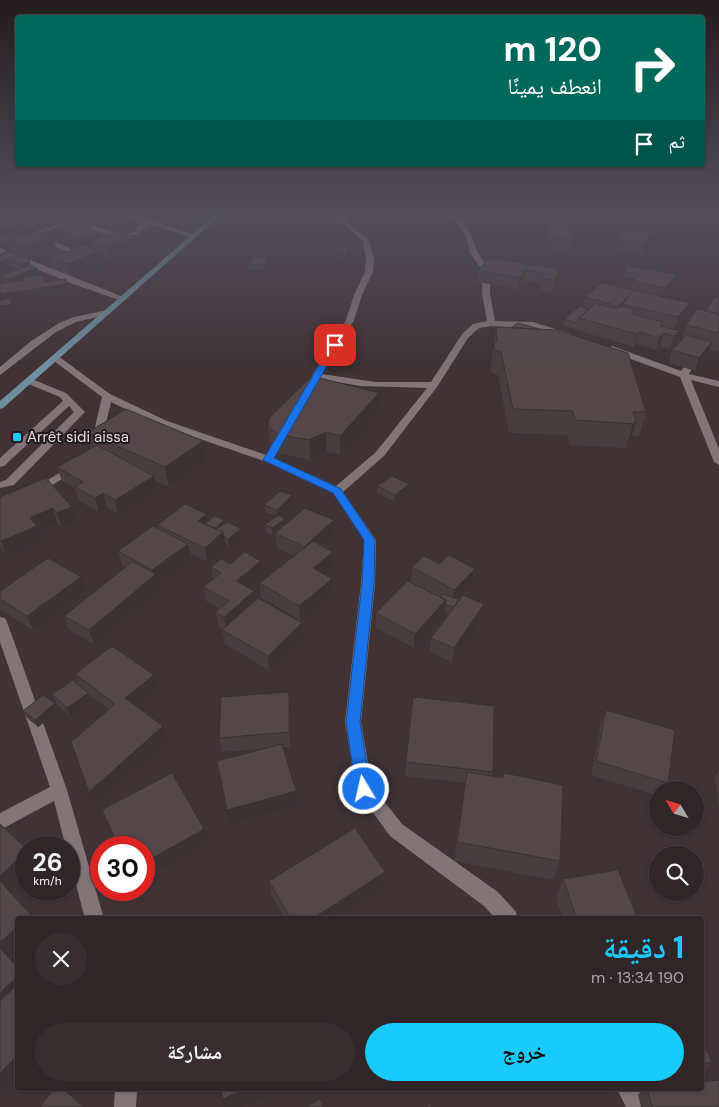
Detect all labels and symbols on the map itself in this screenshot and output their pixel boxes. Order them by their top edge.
pin [314,324,356,366]
place label: Arrêt sidi aissa [27,427,129,447]
marker: Arrêt sidi aissa [11,431,23,443]
position arrow [337,762,389,814]
north arrow [649,781,704,836]
speed limit sign: 30 [90,836,155,901]

